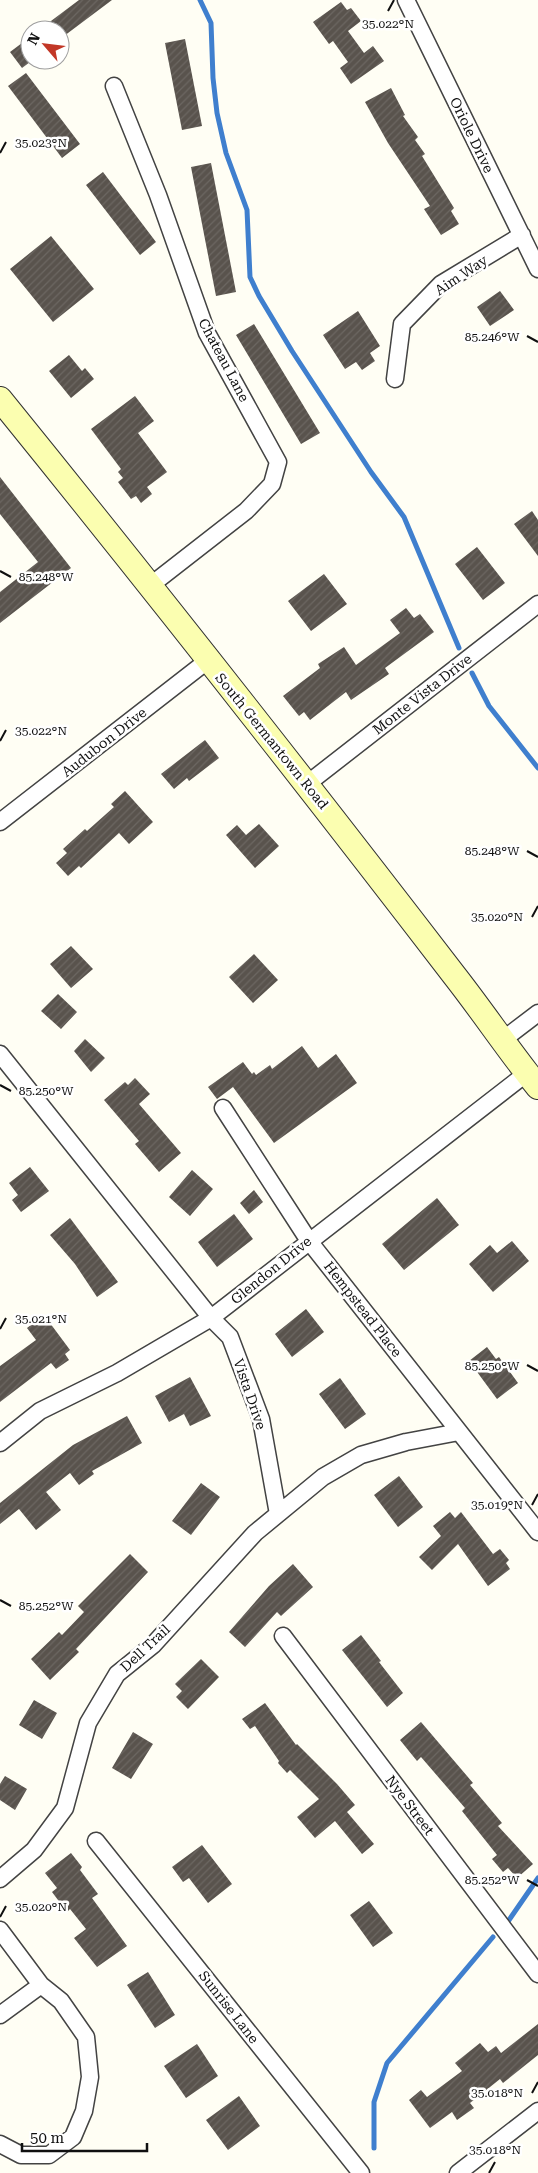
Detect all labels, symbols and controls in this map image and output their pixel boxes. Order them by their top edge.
text: 35.022°N [362,17,414,31]
north arrow [20,20,70,70]
text: N [24,30,43,47]
street label: Oriole Drive [447,95,497,176]
text: 35.023°N [15,136,67,150]
street label: Aim Way [432,251,491,298]
street label: Chateau Lane [195,316,253,405]
text: 85.246°W [465,330,520,344]
text: 85.248°W [19,570,74,584]
street label: Monte Vista Drive [369,650,475,738]
street label: South Germantown Road [212,670,332,812]
street label: Audubon Drive [59,704,150,780]
text: 35.022°N [15,724,67,738]
text: 85.248°W [465,844,520,858]
text: 35.020°N [471,910,523,924]
text: 85.250°W [19,1084,74,1098]
street label: Glendon Drive [228,1233,315,1307]
street label: Hempstead Place [321,1258,405,1360]
text: 35.021°N [15,1312,67,1326]
street label: Vista Drive [230,1356,270,1432]
text: 85.250°W [465,1359,520,1373]
text: 35.019°N [471,1498,523,1512]
text: 85.252°W [19,1599,74,1613]
street label: Dell Trail [117,1621,174,1675]
street label: Nye Street [382,1772,438,1838]
text: 85.252°W [465,1873,520,1887]
text: 35.020°N [15,1900,67,1914]
street label: Sunrise Lane [196,1968,262,2047]
text: 35.018°N [471,2086,523,2100]
scale bar [22,2120,148,2152]
text: 50 m [30,2129,65,2147]
text: 35.018°N [469,2143,521,2157]

